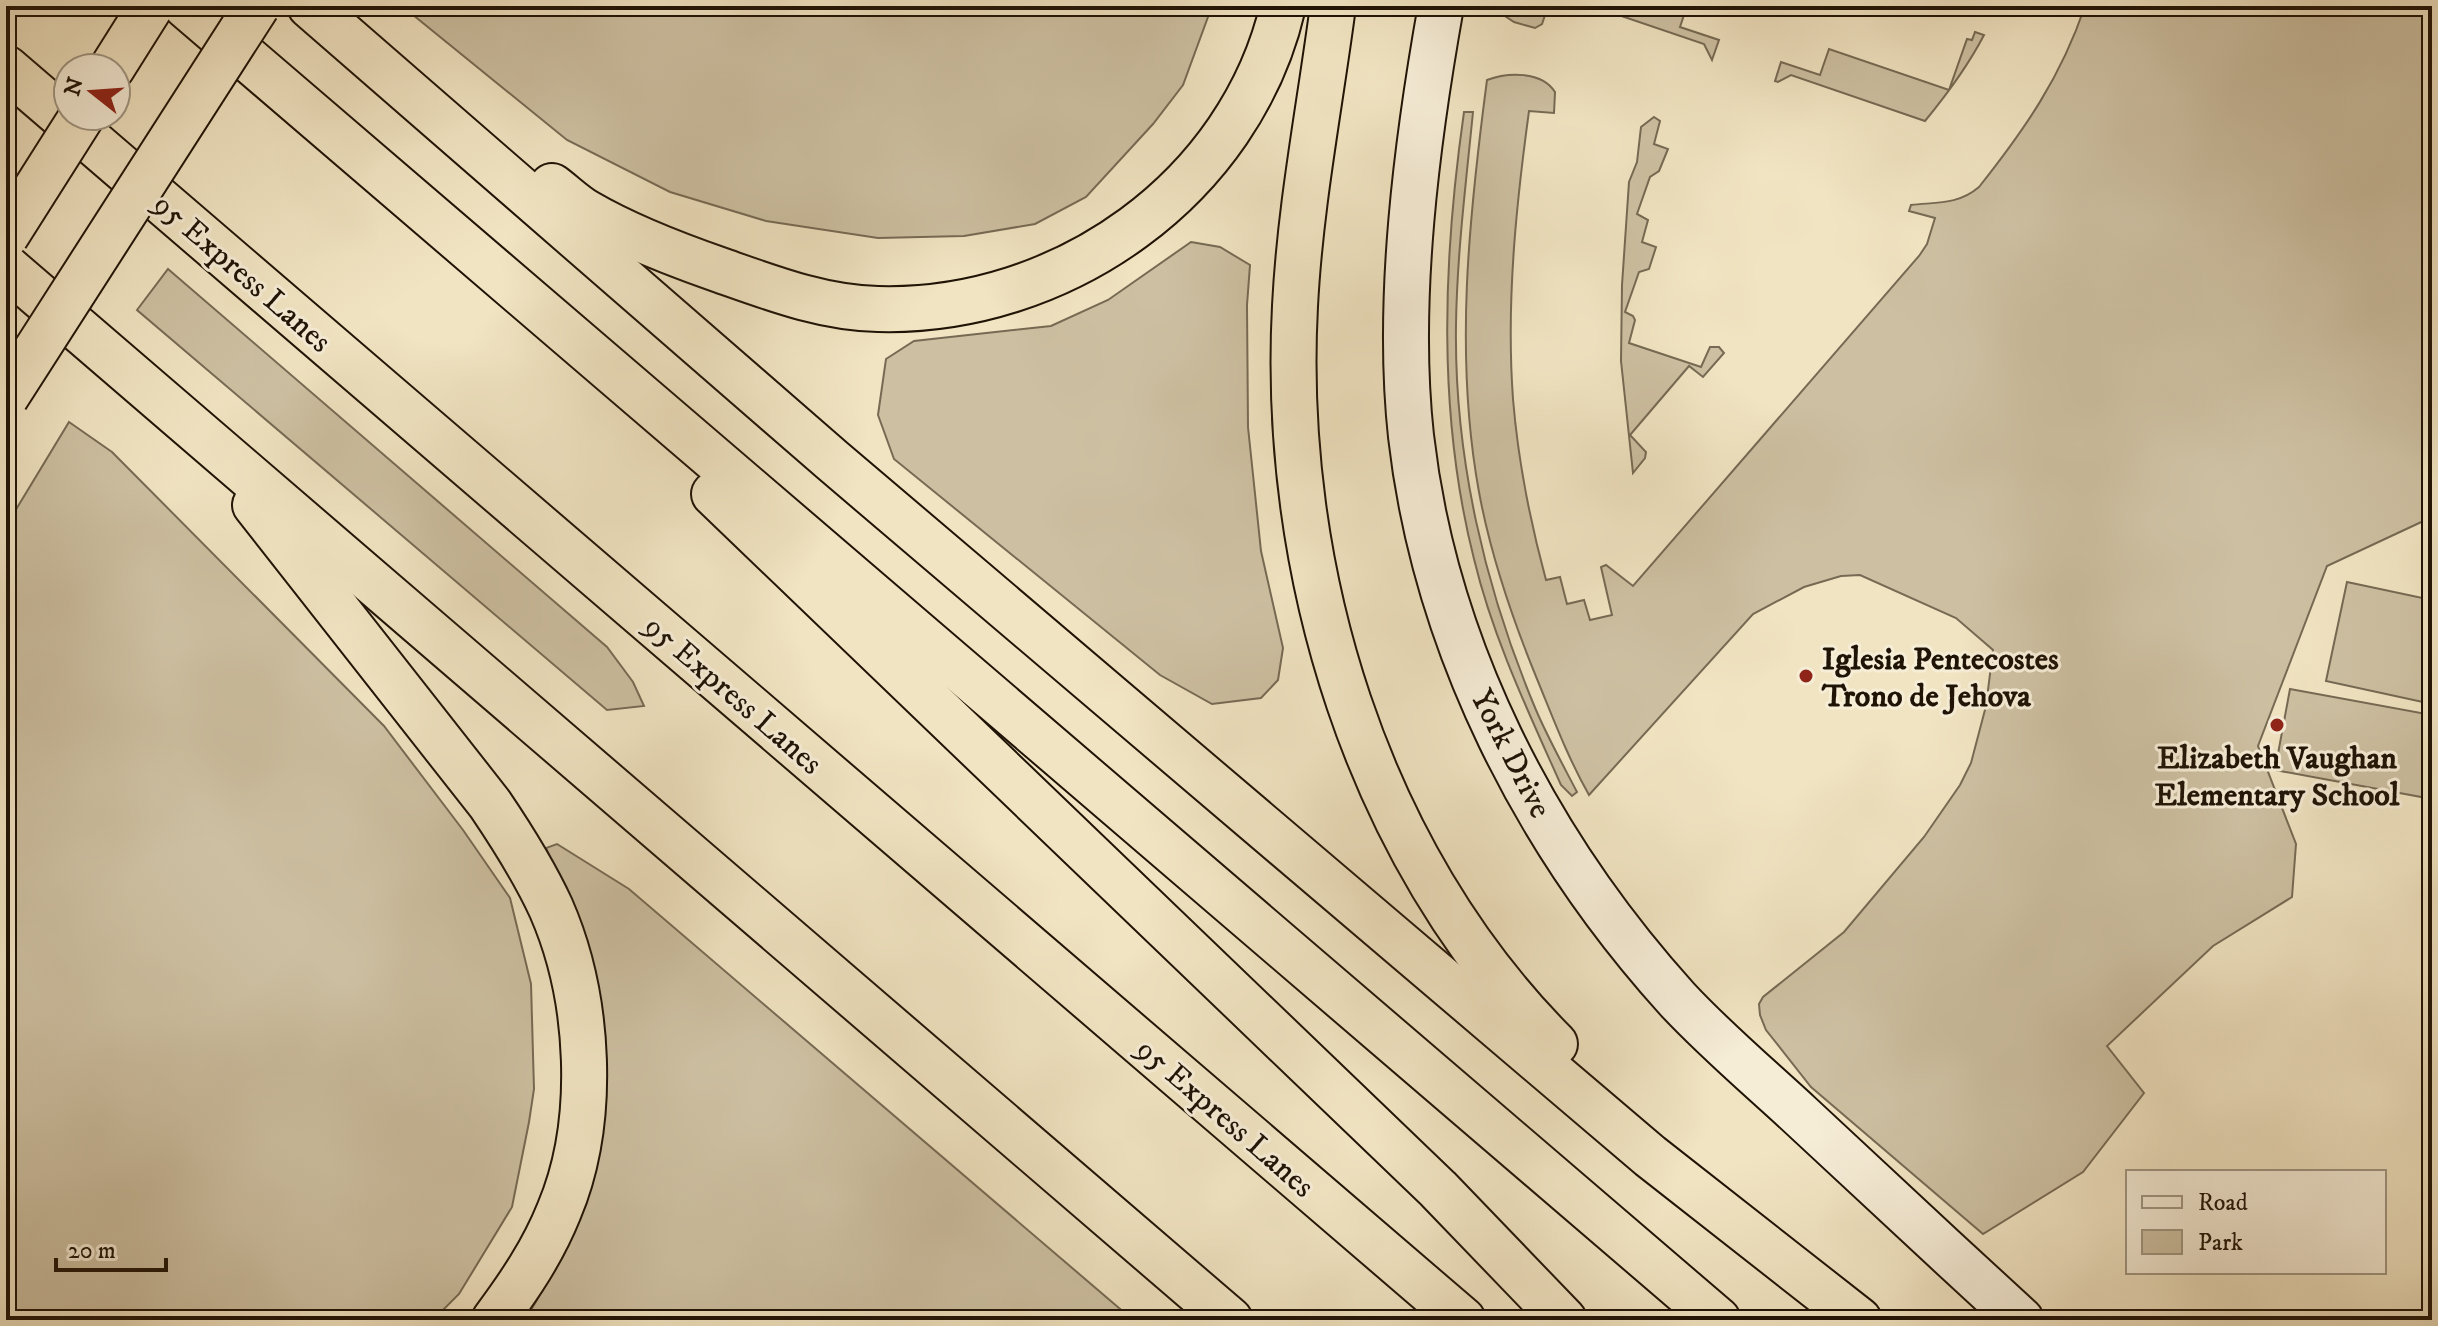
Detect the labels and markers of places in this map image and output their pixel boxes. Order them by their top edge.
place label: Iglesia Pentecostes Trono de Jehova [1821,640,2059,717]
marker: Iglesia Pentecostes Trono de Jehova [1797,667,1815,685]
marker: Elizabeth Vaughan Elementary School [2268,716,2286,734]
place label: Elizabeth Vaughan Elementary School [2155,739,2400,816]

